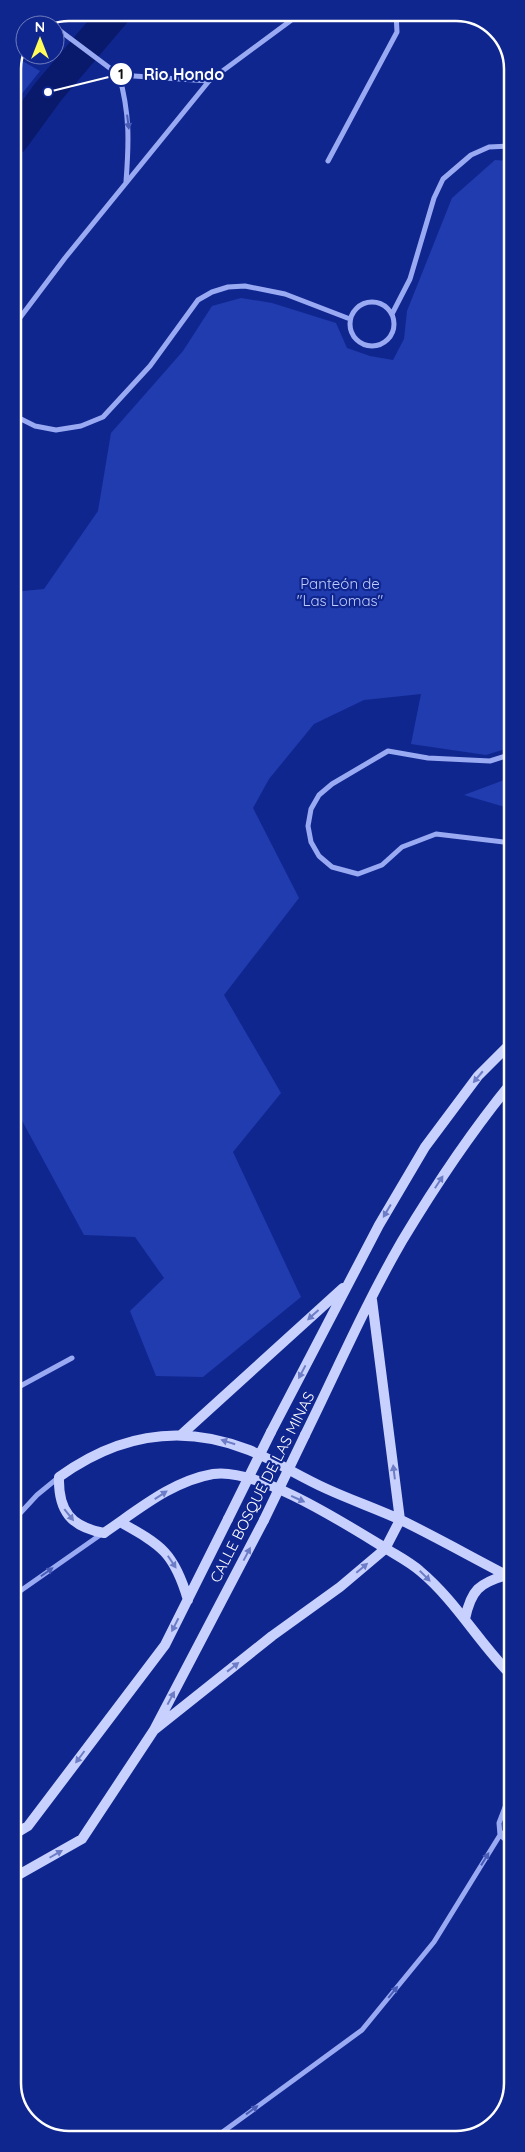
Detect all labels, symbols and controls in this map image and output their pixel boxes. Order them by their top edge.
north arrow [15,15,65,65]
text: N [35,18,45,36]
callout: Rio Hondo [109,59,234,90]
text: 1 [118,64,124,83]
text: Rio Hondo [144,64,224,84]
one-way arrow [124,115,132,131]
park label: Panteón de "Las Lomas" [297,574,384,610]
one-way arrow [473,1071,484,1084]
one-way arrow [434,1175,444,1188]
one-way arrow [382,1205,391,1218]
one-way arrow [308,1309,320,1321]
one-way arrow [298,1365,306,1379]
street label: CALLE BOSQUE DE LAS MINAS [206,1388,318,1586]
one-way arrow [220,1438,235,1446]
one-way arrow [390,1464,398,1480]
one-way arrow [155,1490,168,1500]
one-way arrow [291,1495,305,1503]
one-way arrow [64,1508,74,1522]
one-way arrow [243,1547,251,1561]
one-way arrow [167,1555,176,1568]
one-way arrow [356,1563,369,1574]
one-way arrow [40,1567,53,1577]
one-way arrow [419,1570,431,1582]
one-way arrow [171,1618,179,1632]
one-way arrow [227,1662,240,1673]
one-way arrow [167,1690,175,1705]
one-way arrow [75,1750,85,1764]
one-way arrow [48,1850,63,1858]
one-way arrow [481,1852,490,1865]
one-way arrow [387,1986,398,1999]
one-way arrow [245,2105,259,2115]

